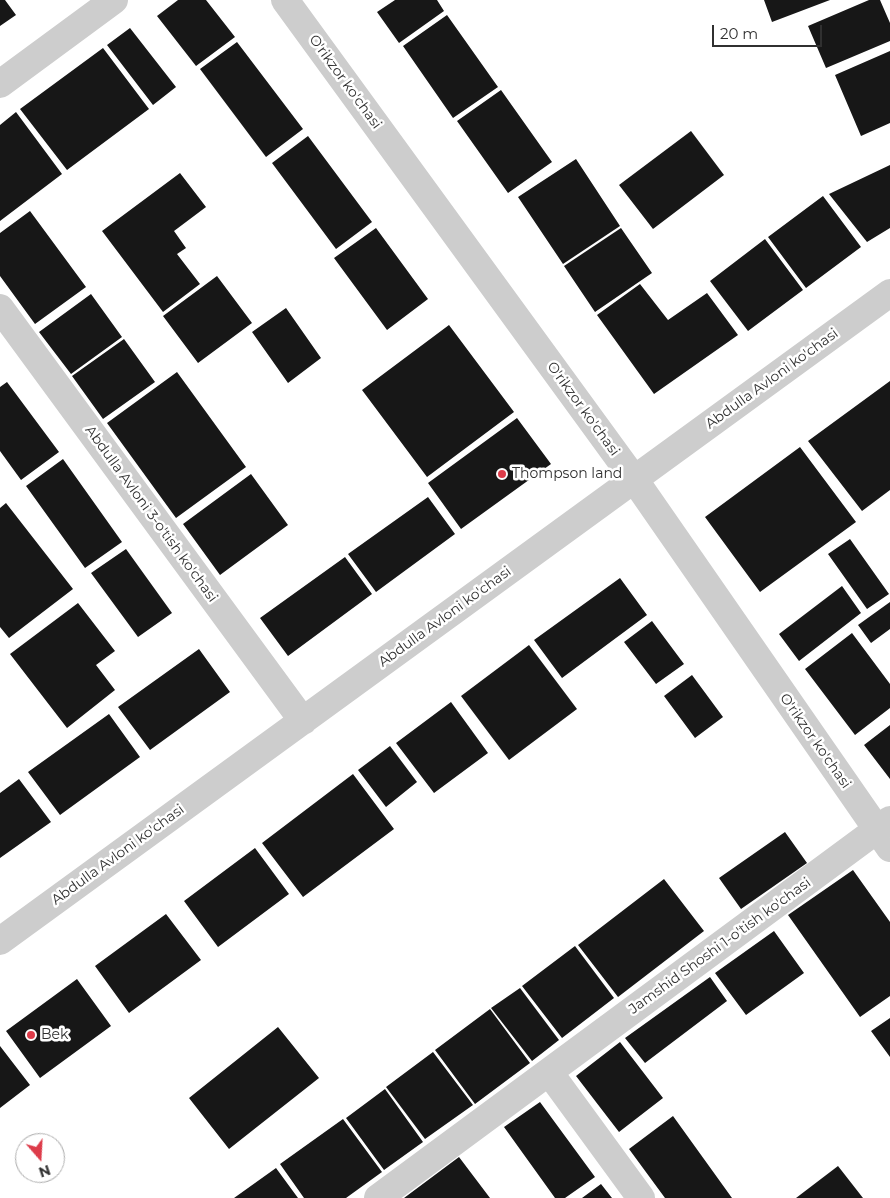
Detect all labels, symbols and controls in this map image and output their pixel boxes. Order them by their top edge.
scale bar [715,15,825,47]
text: 20 m [720,24,758,43]
street label: O'rikzor ko'chasi [305,32,385,132]
street label: Abdulla Avloni ko'chasi [702,325,842,433]
street label: O'rikzor ko'chasi [543,359,623,459]
street label: Abdulla Avloni 3-o'tish ko'chasi [81,422,221,606]
place label: Thompson land [512,466,622,482]
marker: Thompson land [496,468,508,480]
street label: Abdulla Avloni ko'chasi [375,563,515,671]
street label: O'rikzor ko'chasi [776,690,854,792]
street label: Abdulla Avloni ko'chasi [48,801,188,909]
street label: Jamshid Shoshi 1-o'tish ko'chasi [626,874,814,1018]
place label: Bek [41,1027,68,1043]
marker: Bek [25,1029,37,1041]
north arrow [15,1133,65,1183]
text: N [36,1161,53,1182]

